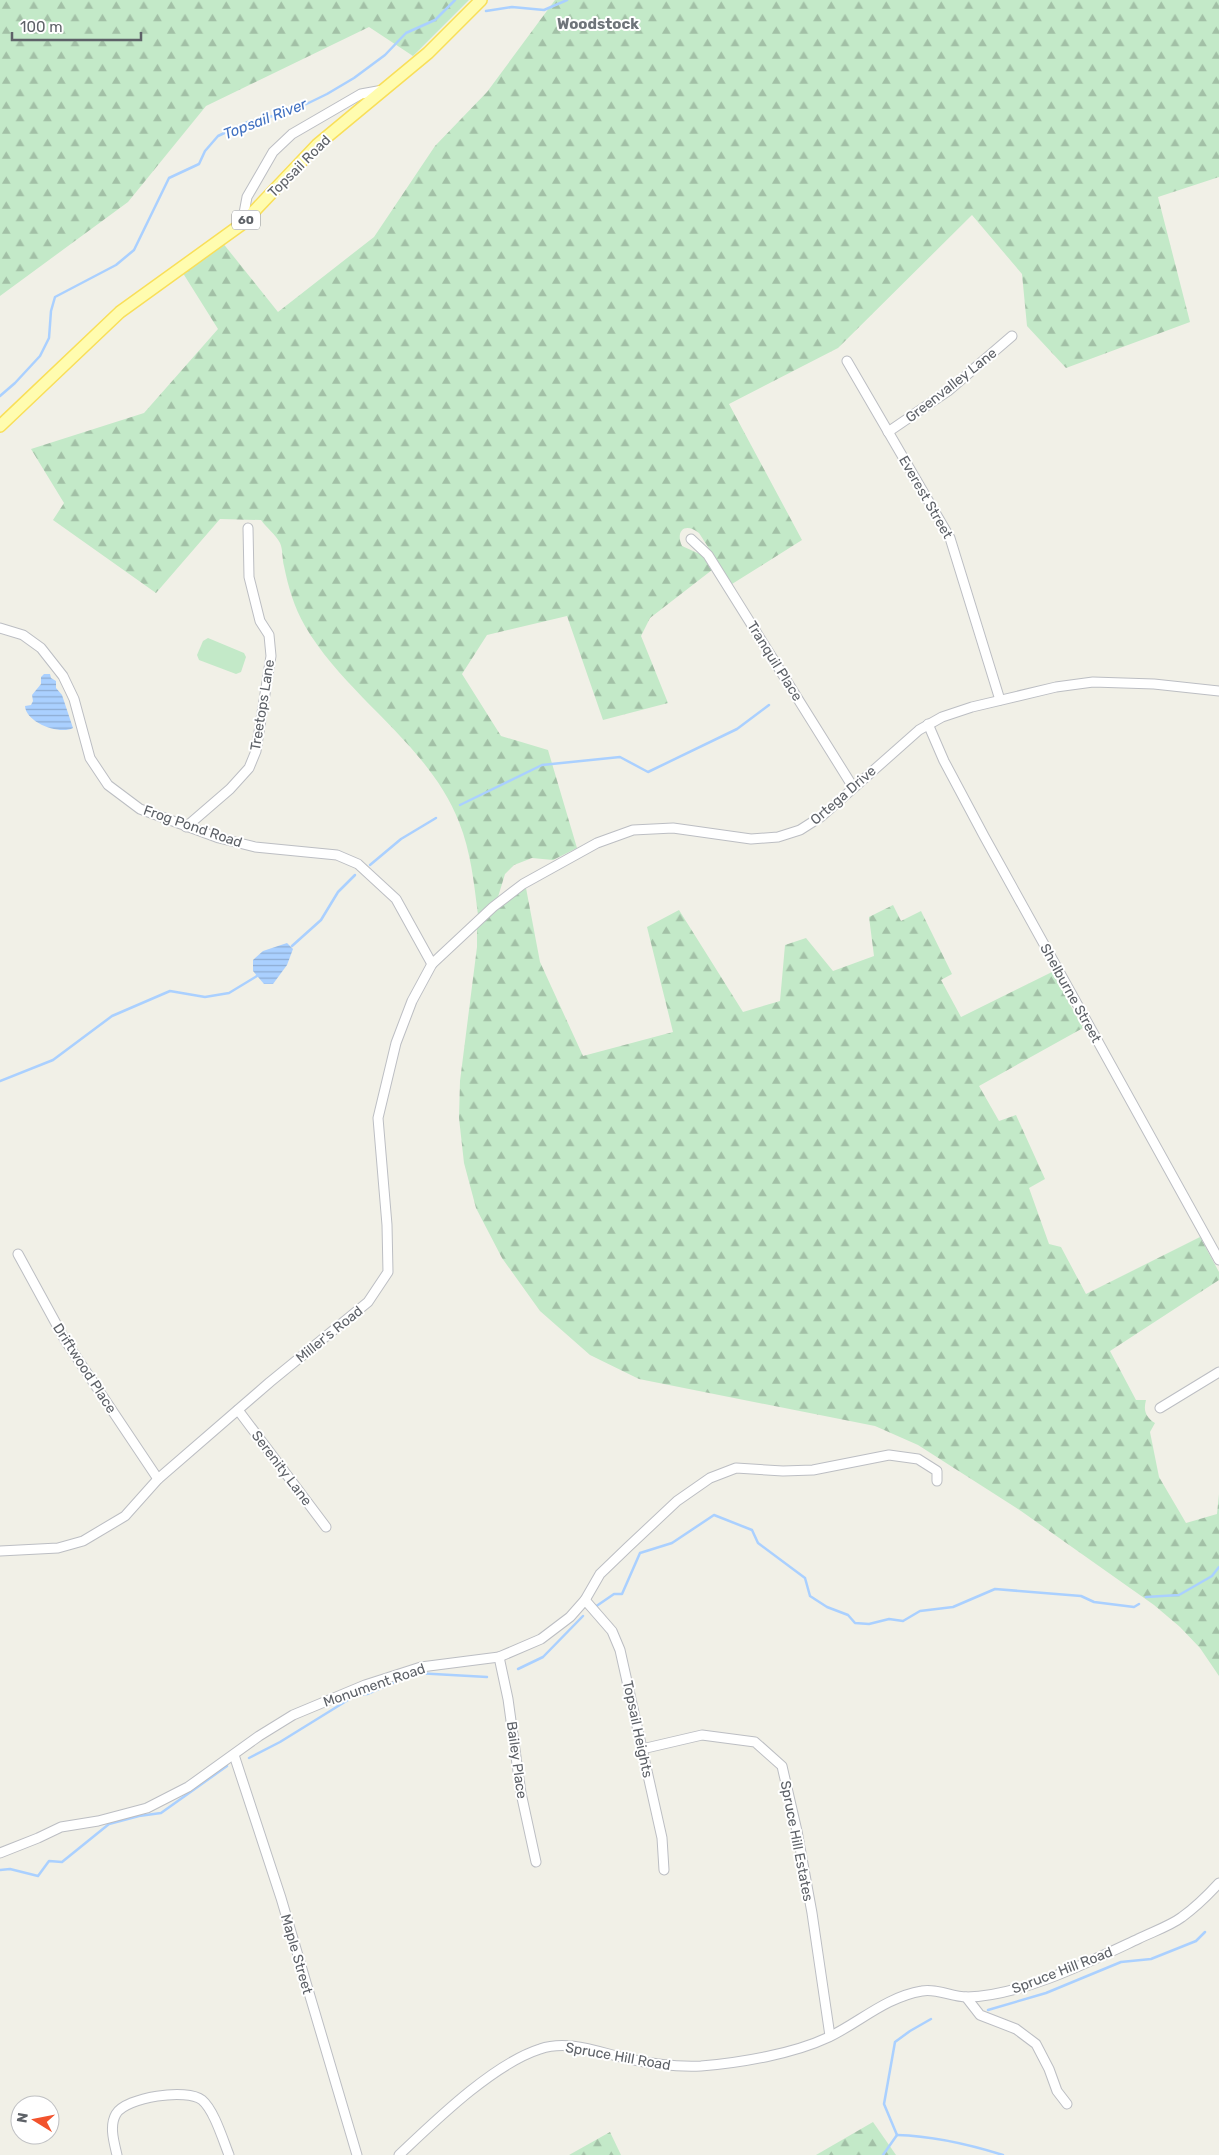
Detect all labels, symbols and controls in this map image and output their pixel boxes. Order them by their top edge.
scale bar [12,10,141,42]
district label: Woodstock [557,15,639,33]
text: 100 m [20,18,62,36]
water label: Topsail River [221,94,310,143]
street label: Topsail Road [265,132,334,201]
road number: 60 [232,210,260,230]
street label: Greenvalley Lane [902,344,1000,426]
street label: Everest Street [895,453,956,542]
street label: Tranquil Place [743,618,806,705]
street label: Treetops Lane [247,658,278,752]
street label: Ortega Drive [807,762,880,828]
street label: Frog Pond Road [141,802,244,851]
street label: Shelburne Street [1036,941,1105,1046]
street label: Miller's Road [293,1302,366,1366]
street label: Driftwood Place [49,1320,120,1417]
street label: Serenity Lane [248,1427,315,1509]
street label: Monument Road [321,1660,427,1711]
street label: Topsail Heights [619,1679,656,1779]
street label: Bailey Place [503,1720,530,1800]
street label: Spruce Hill Estates [776,1779,817,1903]
street label: Maple Street [277,1912,316,1997]
street label: Spruce Hill Road [1009,1943,1115,1998]
street label: Spruce Hill Road [564,2039,672,2074]
north arrow [10,2095,60,2145]
text: N [13,2111,32,2124]

